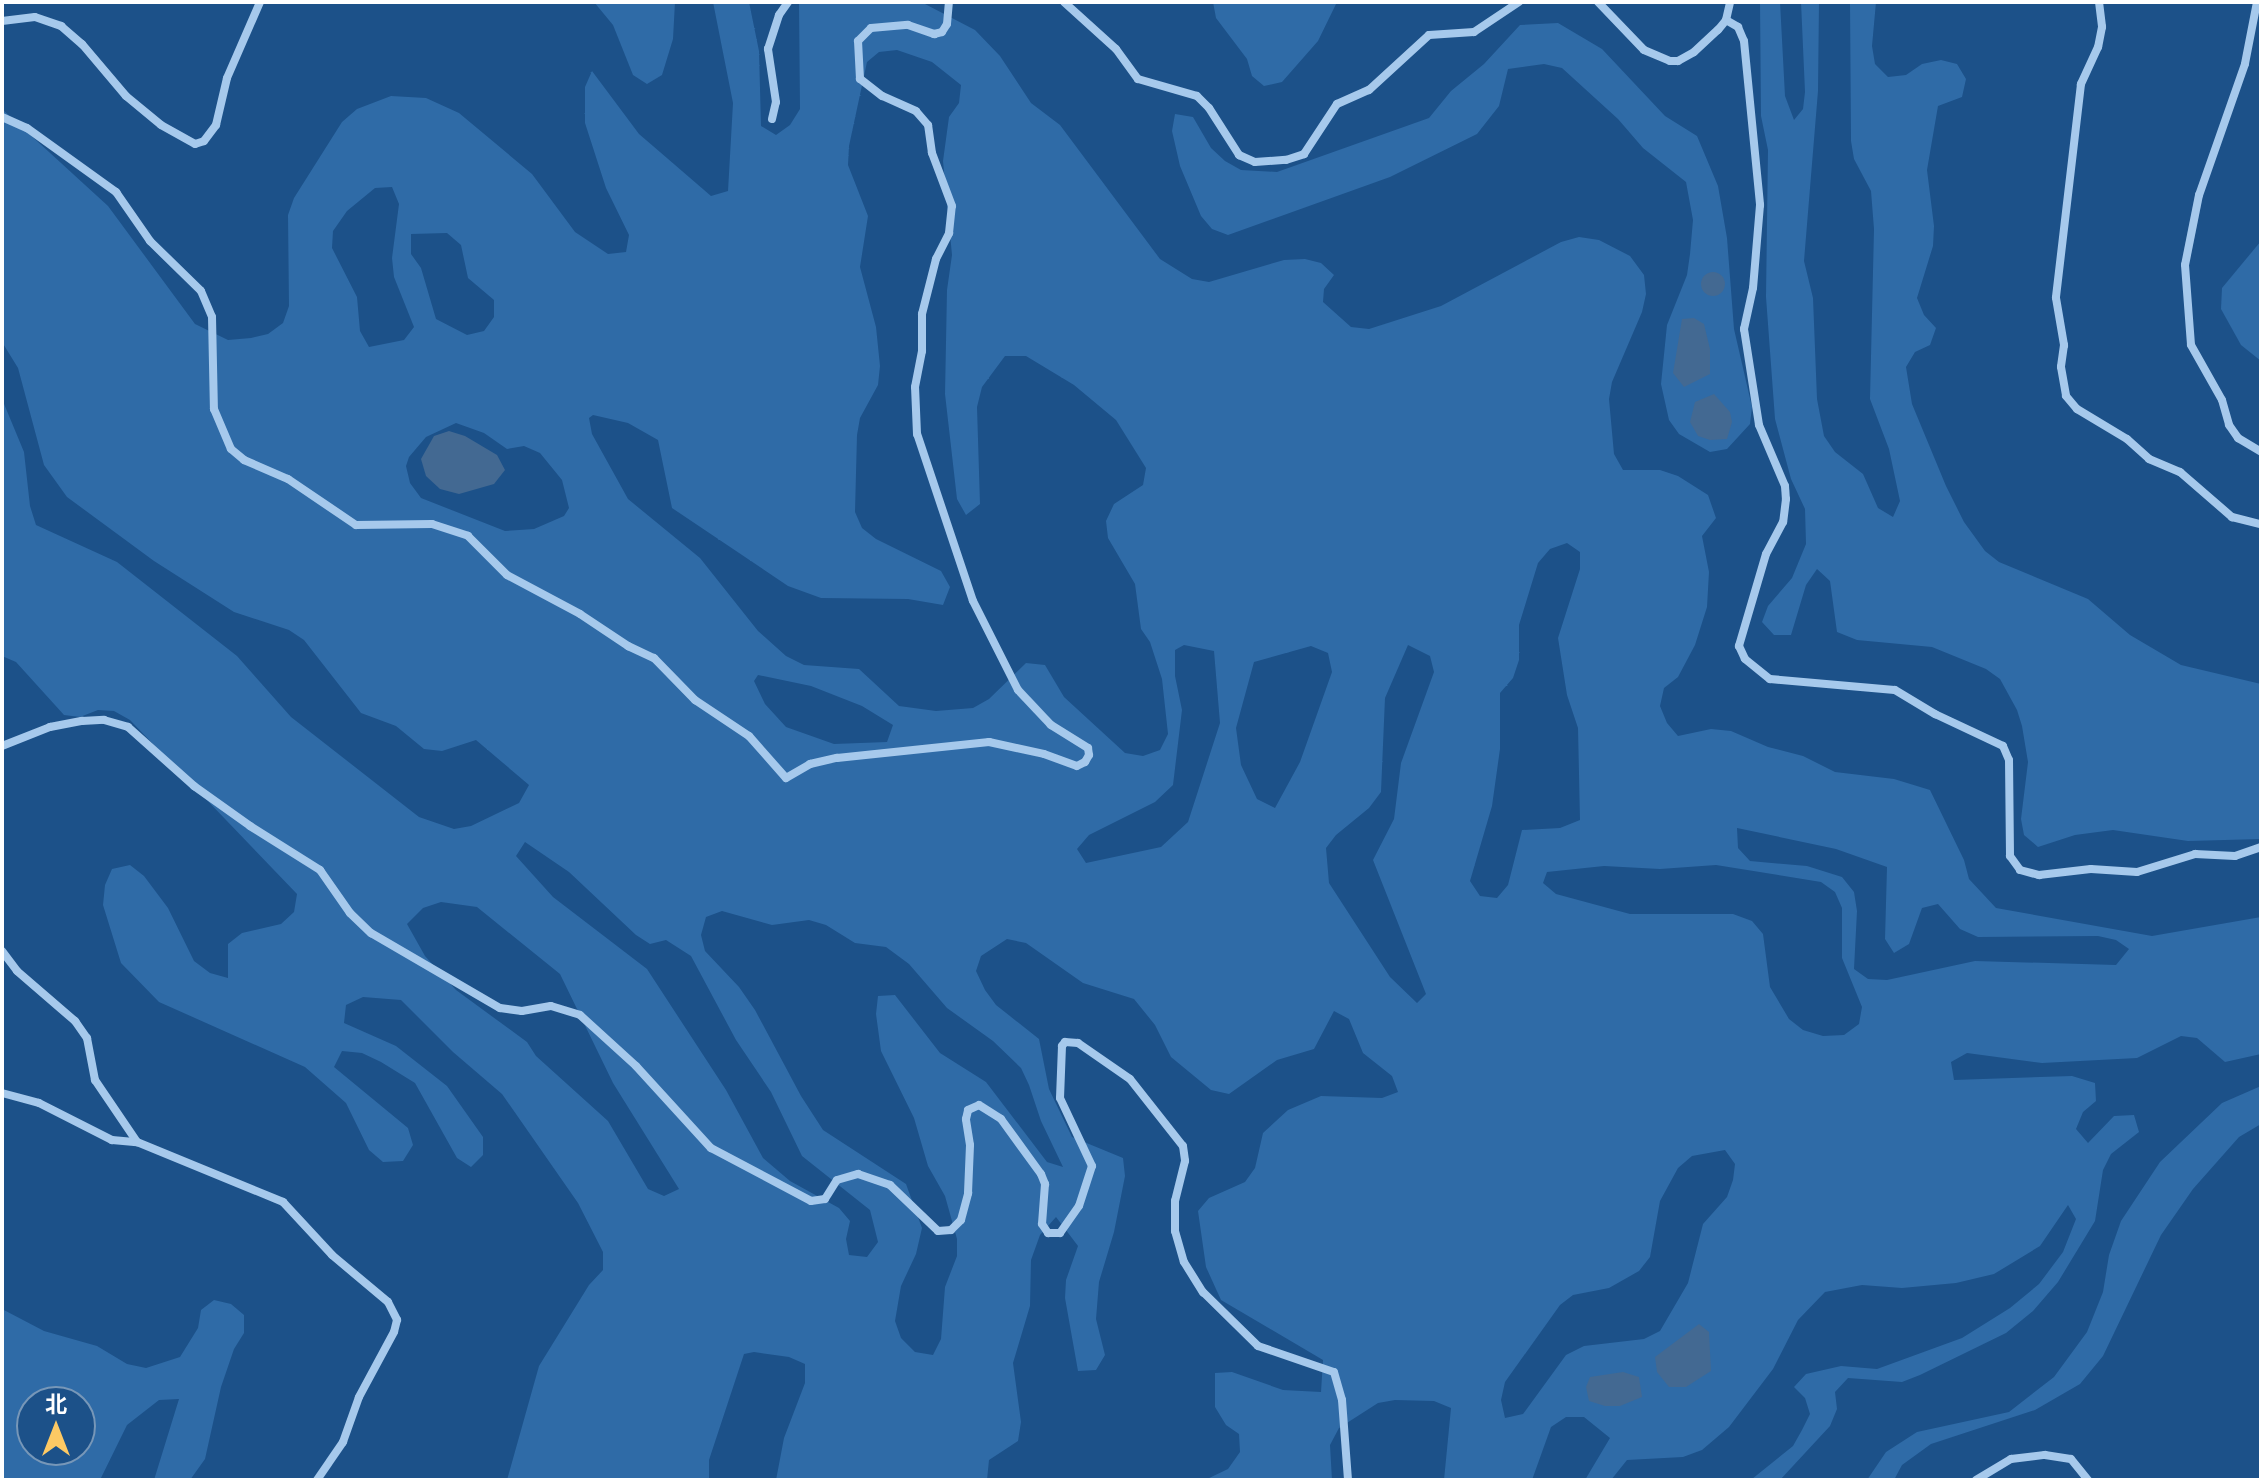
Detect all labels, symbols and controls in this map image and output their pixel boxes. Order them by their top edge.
north arrow [16,1386,96,1466]
text: 北 [45,1390,67,1418]

